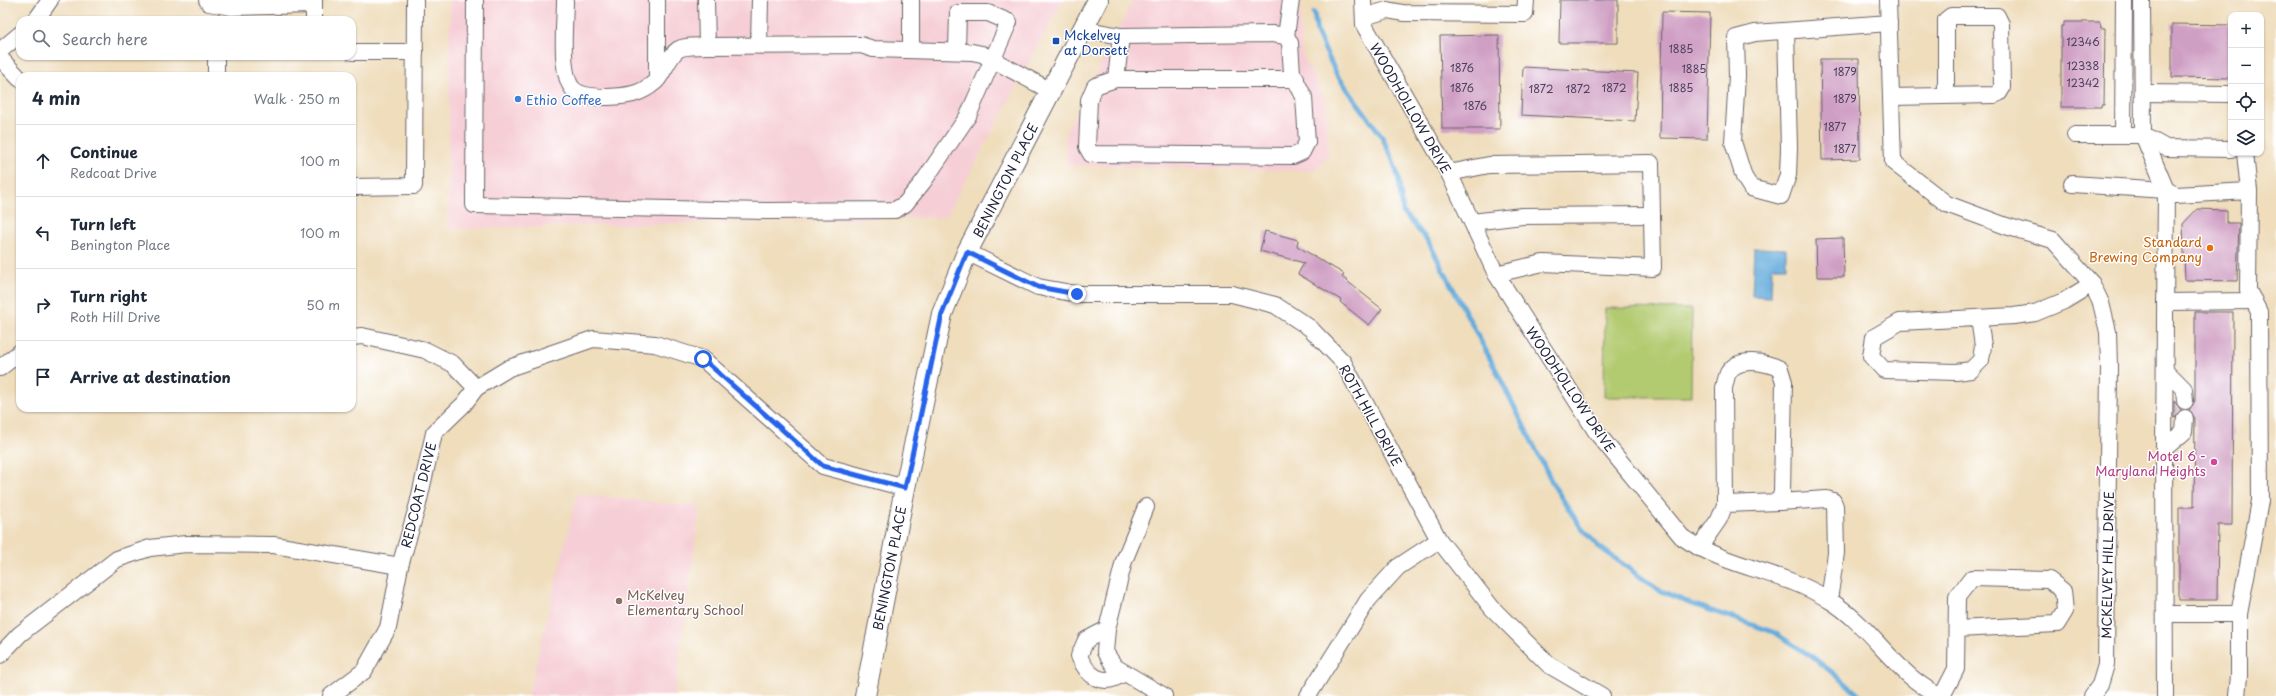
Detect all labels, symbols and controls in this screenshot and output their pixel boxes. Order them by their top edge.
map controls [2228,12,2264,156]
button: + [2228,12,2264,48]
search box [16,16,356,60]
place label: Mckelvey at Dorsett [1064,25,1128,59]
icon: search [30,27,52,49]
text: Search here [62,27,148,50]
house number: 12346 [2066,33,2100,50]
marker: Mckelvey at Dorsett [1051,36,1061,46]
street label: WOODHOLLOW DRIVE [1366,39,1456,177]
house number: 1885 [1669,40,1693,57]
button: − [2228,48,2264,84]
house number: 12338 [2067,57,2099,74]
house number: 1876 [1450,59,1474,76]
house number: 1885 [1682,60,1706,77]
house number: 1879 [1833,63,1857,80]
house number: 12342 [2066,74,2100,91]
house number: 1876 [1450,79,1474,96]
house number: 1872 [1602,79,1627,96]
house number: 1885 [1669,79,1693,96]
house number: 1872 [1529,80,1554,97]
house number: 1872 [1566,80,1591,97]
button: locate [2228,84,2264,120]
text: 4 min [32,85,80,111]
text: Walk · 250 m [254,89,340,108]
place label: Ethio Coffee [526,90,602,109]
house number: 1879 [1833,90,1857,107]
marker: Ethio Coffee [513,94,523,104]
house number: 1876 [1463,97,1487,114]
house number: 1877 [1824,118,1847,135]
street label: BENINGTON PLACE [968,119,1042,241]
button: layers [2228,120,2264,156]
text: Continue [70,140,138,163]
house number: 1877 [1834,140,1857,157]
icon: ahead [32,150,54,172]
text: 100 m [300,151,340,170]
text: Redcoat Drive [70,163,157,182]
text: Turn left [70,212,136,235]
icon: left [32,222,54,244]
text: 100 m [300,223,340,242]
place label: Standard Brewing Company [2089,232,2202,266]
text: Benington Place [70,235,170,254]
marker: Standard Brewing Company [2205,243,2215,253]
text: Turn right [70,284,147,307]
route end [1068,285,1086,303]
icon: right [32,294,54,316]
text: 50 m [306,295,340,314]
text: Roth Hill Drive [70,307,160,326]
street label: WOODHOLLOW DRIVE [1522,322,1620,456]
route start [694,350,712,368]
street label: ROTH HILL DRIVE [1335,361,1407,469]
text: Arrive at destination [70,365,231,388]
icon: arrive [32,366,54,388]
street label: REDCOAT DRIVE [396,440,440,550]
place label: Motel 6 - Maryland Heights [2095,446,2206,480]
marker: Motel 6 - Maryland Heights [2209,457,2219,467]
street label: MCKELVEY HILL DRIVE [2096,491,2118,639]
street label: BENINGTON PLACE [868,504,910,632]
place label: McKelvey Elementary School [627,585,744,619]
marker: McKelvey Elementary School [614,596,624,606]

